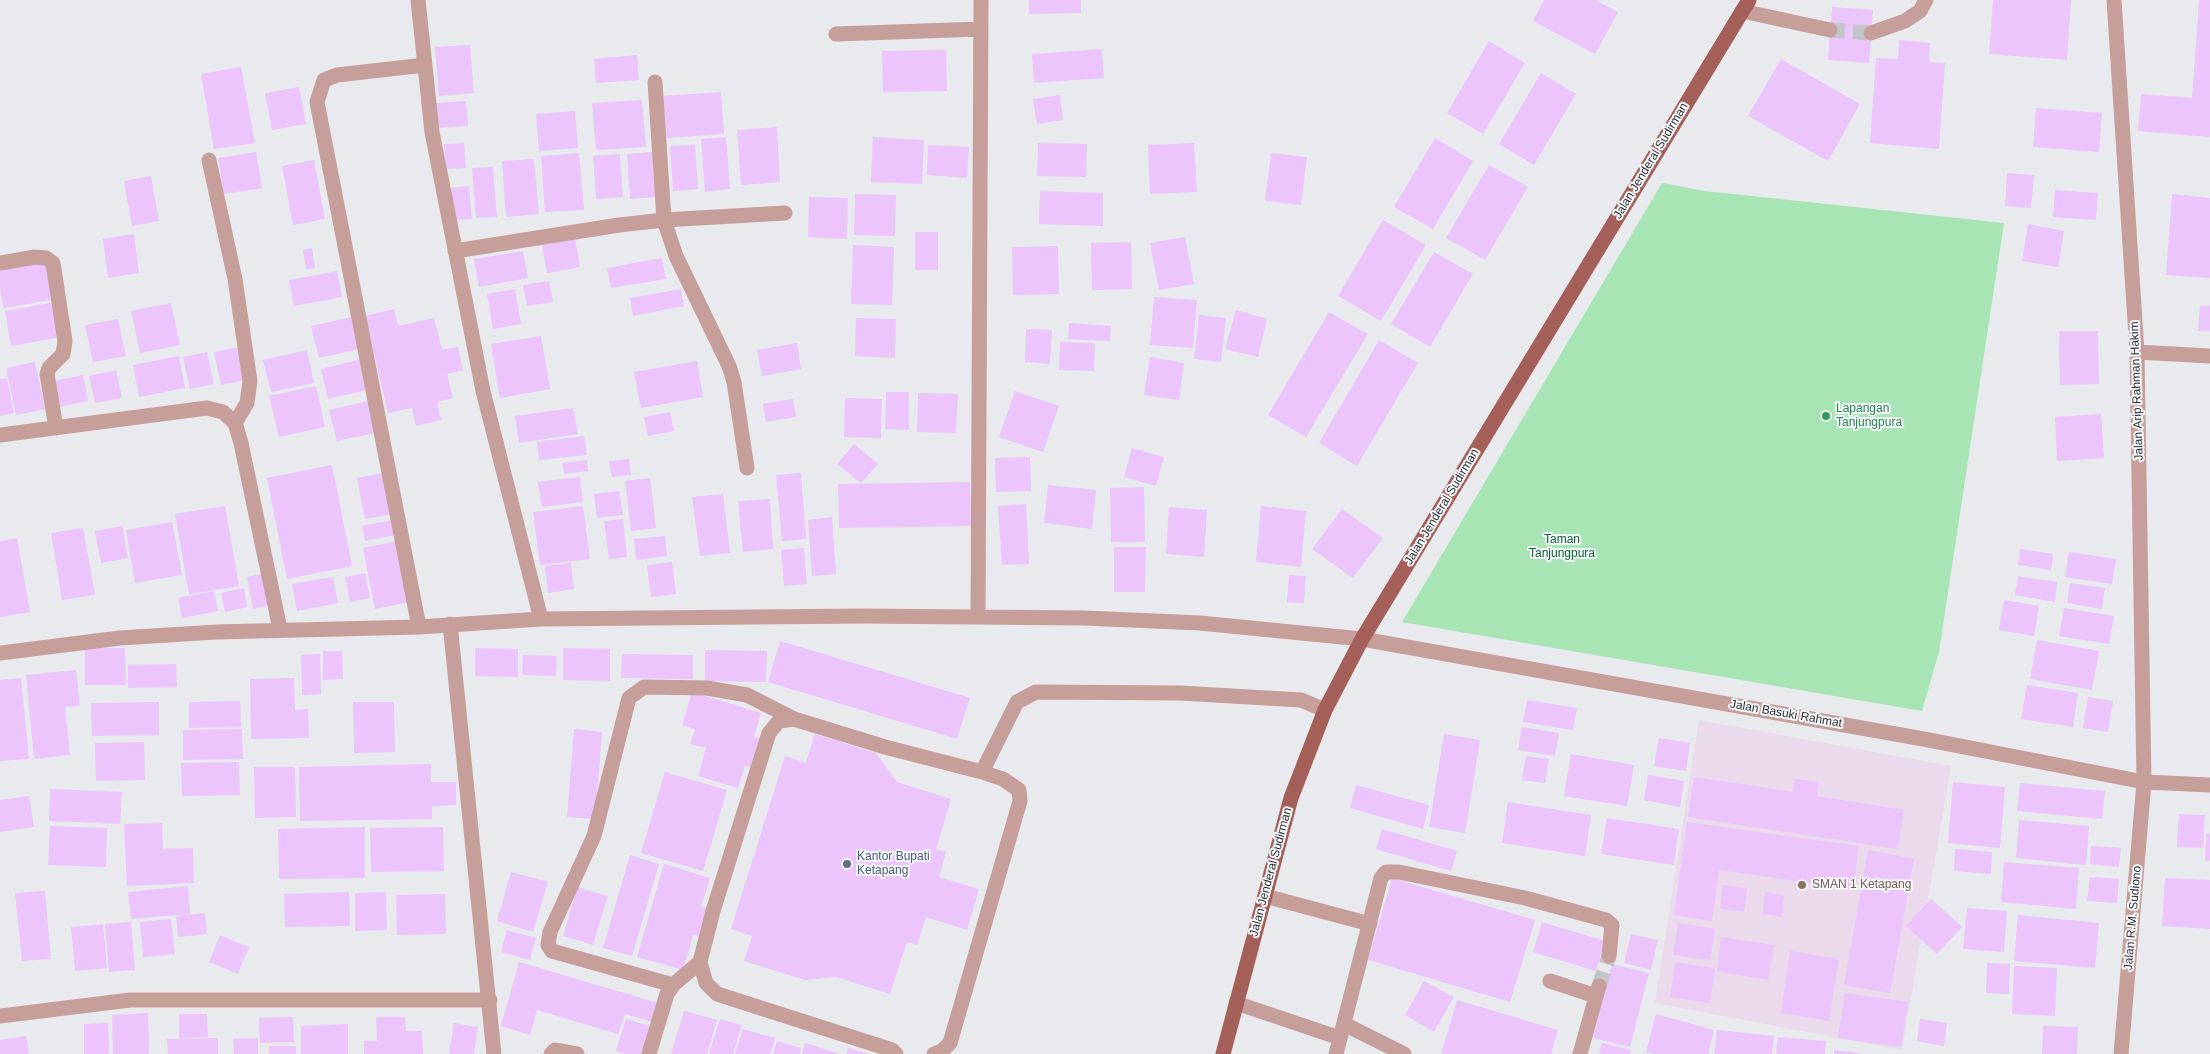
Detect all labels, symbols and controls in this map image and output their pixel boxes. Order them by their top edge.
street label: Jalan Jenderal Sudirman [1611,100,1691,222]
street label: Jalan Arip Rahman Hakim [2127,321,2147,461]
place label: Lapangan Tanjungpura [1836,402,1902,430]
marker: Lapangan Tanjungpura [1820,410,1832,422]
street label: Jalan Jenderal Sudirman [1402,446,1482,568]
park label: Taman Tanjungpura [1529,533,1595,561]
street label: Jalan Basuki Rahmat [1729,697,1843,731]
street label: Jalan Jenderal Sudirman [1247,806,1295,938]
place label: Kantor Bupati Ketapang [857,850,930,878]
marker: Kantor Bupati Ketapang [841,858,853,870]
street label: Jalan R.M. Sudiono [2121,865,2145,971]
place label: SMAN 1 Ketapang [1812,878,1911,892]
marker: SMAN 1 Ketapang [1796,879,1808,891]

